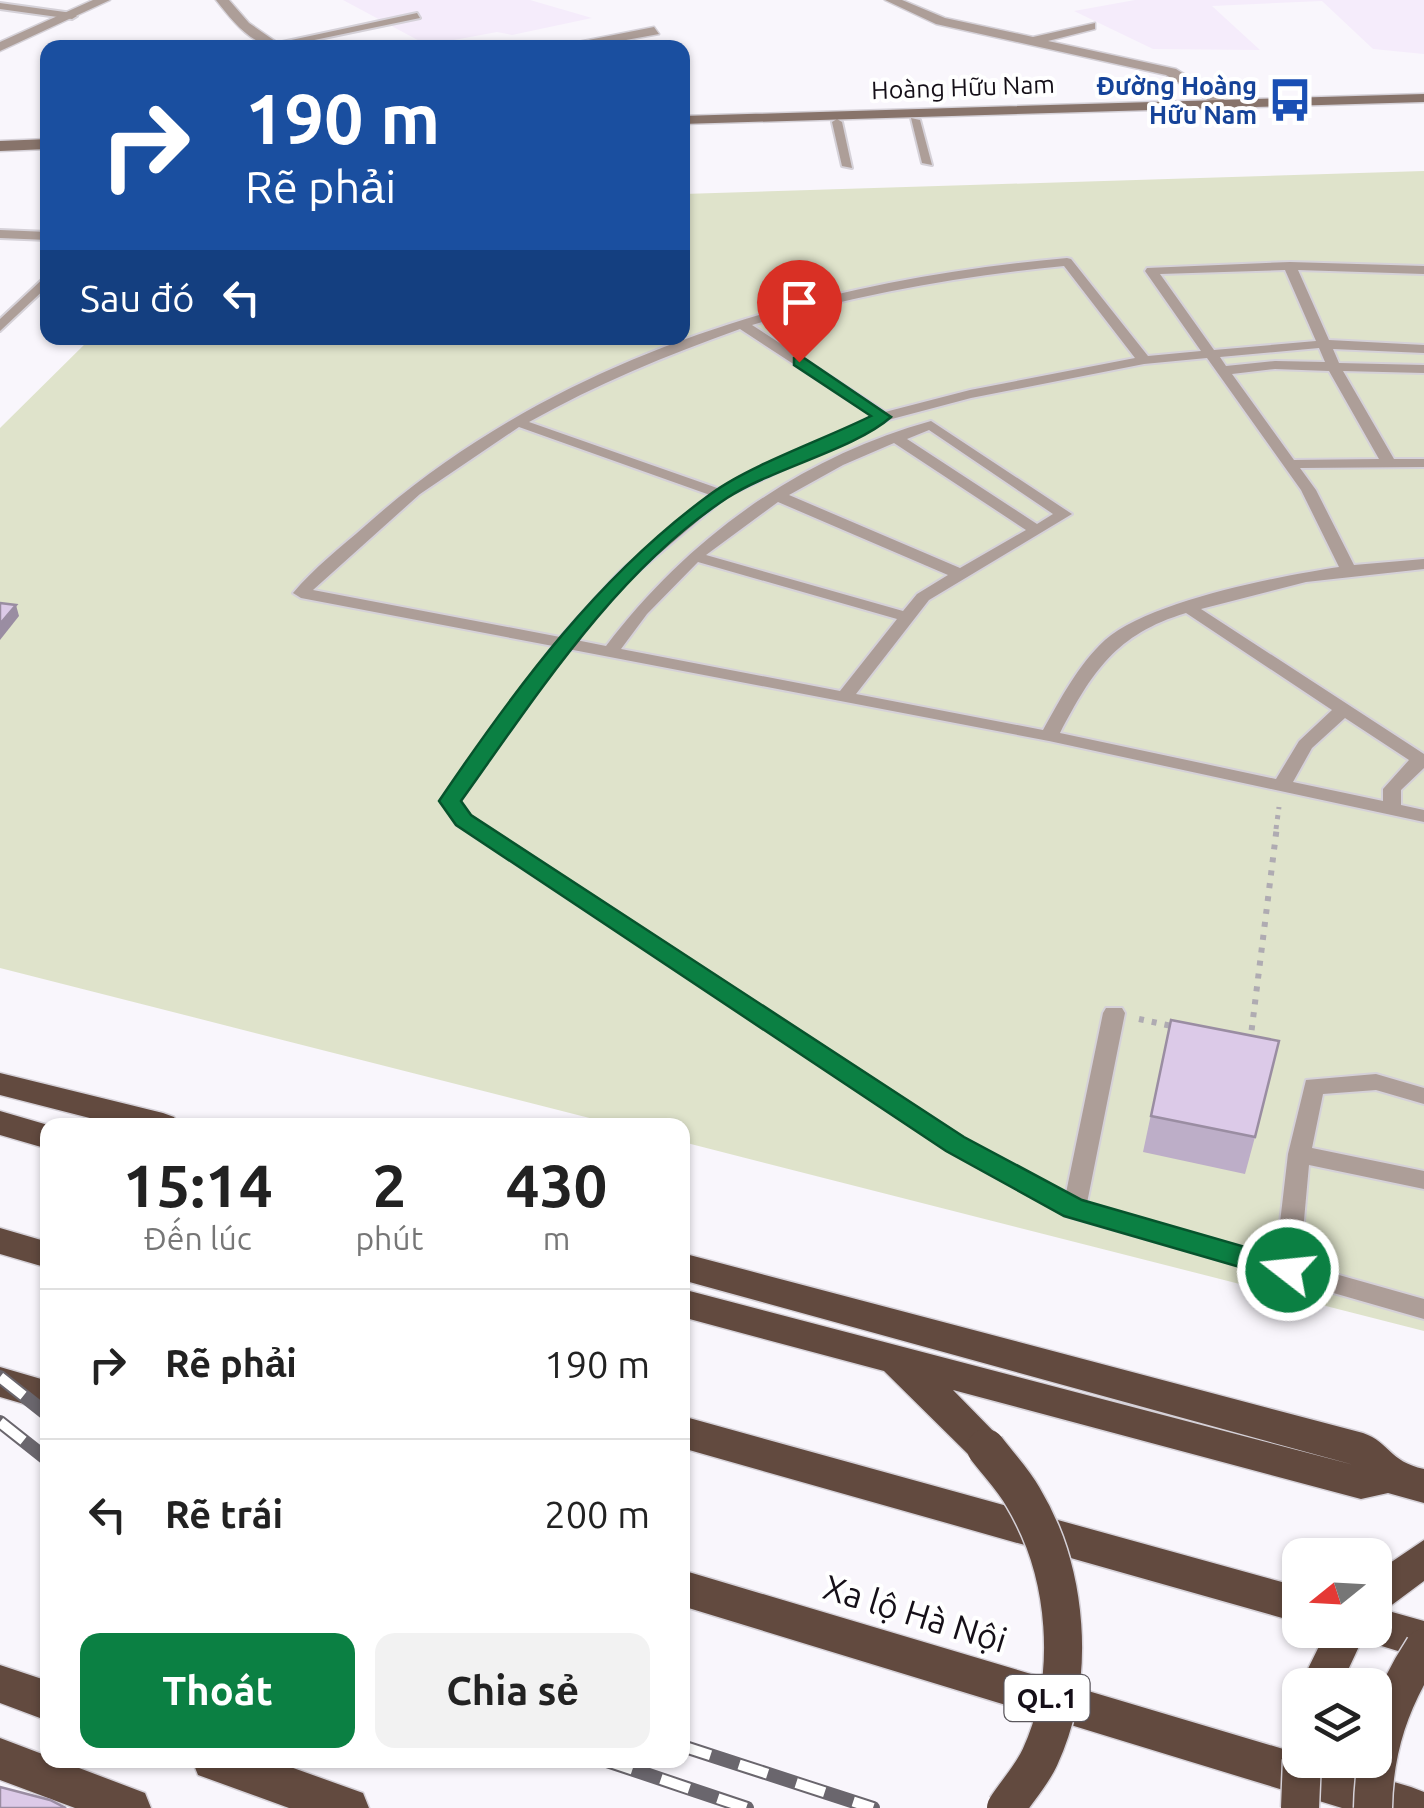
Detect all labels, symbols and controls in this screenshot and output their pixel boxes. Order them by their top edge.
street label: Hoàng Hữu Nam [871,70,1055,104]
place label: Đường Hoàng Hữu Nam [1097,72,1257,129]
bus stop icon: Đường Hoàng Hữu Nam [1266,76,1314,124]
text: 190 m [245,79,440,157]
icon: right [80,80,210,210]
text: Rẽ phải [245,161,396,212]
pin [757,260,842,363]
icon: left [214,270,269,325]
icon: arrive [772,275,827,330]
text: Sau đó [80,277,194,319]
text: 15:14 [123,1151,273,1218]
text: 2 [372,1151,406,1218]
text: 430 [506,1151,607,1218]
position arrow [1236,1218,1340,1322]
text: Đến lúc [144,1220,252,1256]
text: phút [355,1220,423,1256]
text: m [543,1220,570,1256]
icon: right [80,1337,135,1392]
text: Rẽ phải [165,1342,297,1384]
text: 190 m [544,1343,650,1385]
icon: left [80,1487,135,1542]
text: Rẽ trái [165,1493,283,1535]
text: 200 m [544,1493,650,1535]
north arrow [1282,1538,1392,1648]
map controls [1282,1538,1392,1778]
street label: Xa lộ Hà Nội [819,1566,1012,1660]
button: Thoát [80,1633,355,1748]
button: Chia sẻ [375,1633,650,1748]
button: layers [1282,1668,1392,1778]
road number: QL.1 [1004,1675,1090,1721]

